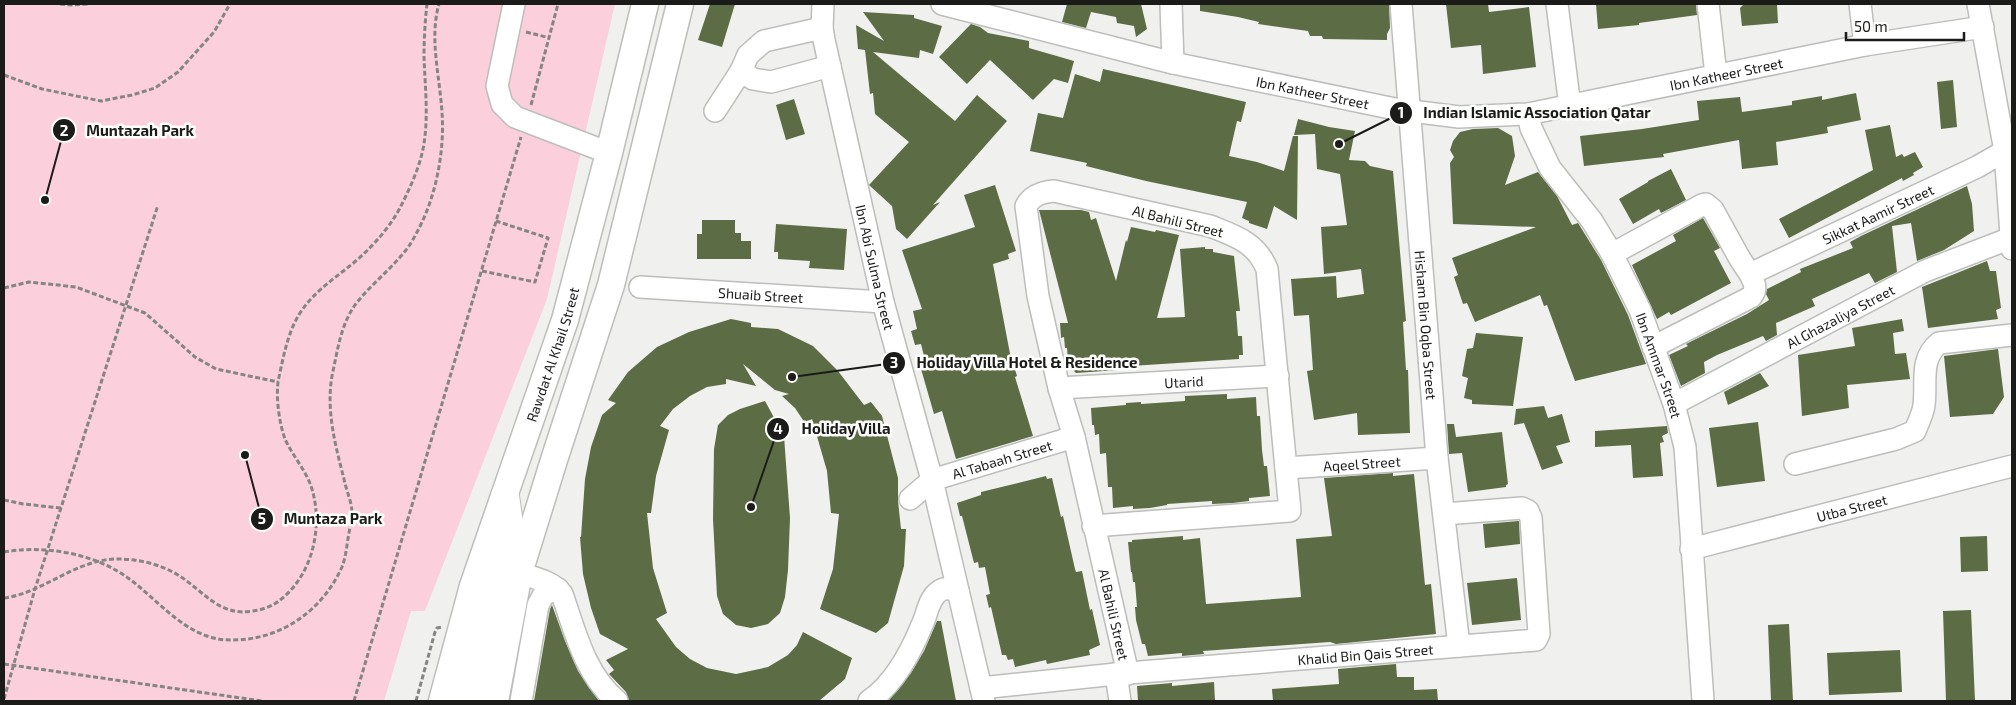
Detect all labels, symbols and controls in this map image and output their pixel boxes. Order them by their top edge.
scale bar [1846,10,1964,42]
text: 50 m [1854,17,1888,35]
street label: Ibn Katheer Street [1668,54,1784,93]
street label: Ibn Katheer Street [1255,72,1371,112]
callout: Indian Islamic Association Qatar [1388,98,1661,128]
text: 1 [1398,103,1404,121]
text: Indian Islamic Association Qatar [1423,103,1651,122]
callout: Muntazah Park [51,115,204,145]
text: 2 [60,121,69,139]
text: Muntazah Park [86,121,194,139]
street label: Sikkat Aamir Street [1819,180,1936,247]
street label: Al Bahili Street [1131,201,1225,241]
street label: Ibn Abi Sulma Street [853,203,899,331]
street label: Hisham Bin Oqba Street [1412,250,1441,400]
street label: Al Ghazaliya Street [1783,280,1897,352]
street label: Shuaib Street [718,283,804,306]
street label: Rawdat Al Khail Street [522,285,582,424]
street label: Ibn Ammar Street [1633,310,1686,420]
callout: Holiday Villa Hotel & Residence [881,348,1148,378]
text: 3 [890,353,898,371]
text: Holiday Villa Hotel & Residence [916,353,1138,372]
street label: Utarid [1164,372,1204,391]
callout: Holiday Villa [766,414,900,444]
text: 4 [773,419,783,437]
text: Holiday Villa [802,419,890,438]
street label: Al Tabaah Street [950,436,1054,482]
street label: Aqeel Street [1323,452,1401,474]
street label: Utba Street [1815,490,1889,525]
callout: Muntaza Park [249,504,393,534]
text: 5 [258,509,266,527]
text: Muntaza Park [284,509,383,527]
street label: Al Bahili Street [1096,567,1133,662]
street label: Khalid Bin Qais Street [1297,640,1434,668]

